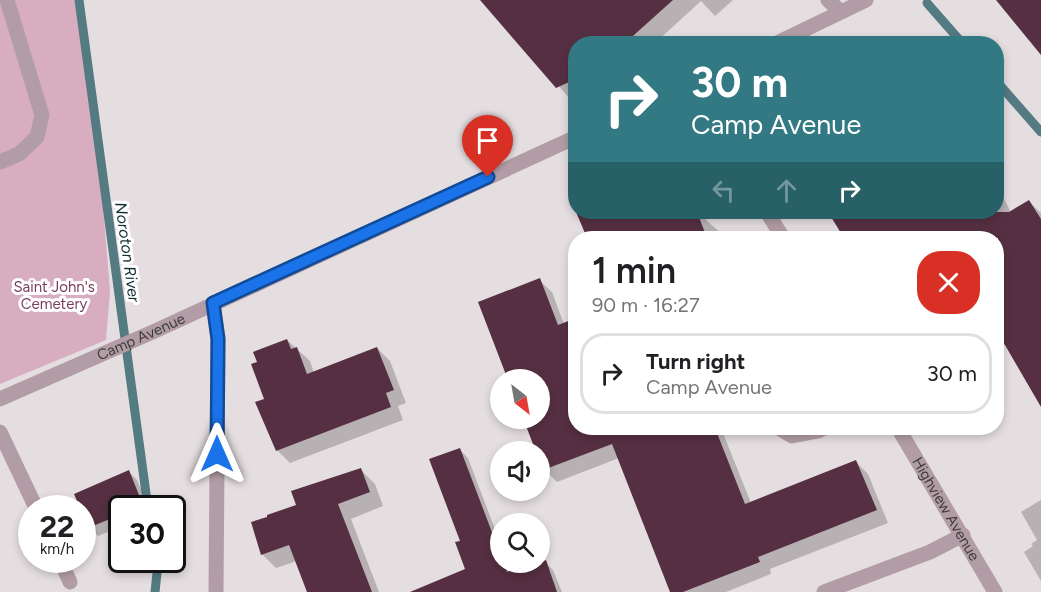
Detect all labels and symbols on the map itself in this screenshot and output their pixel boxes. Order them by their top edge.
pin [462,115,513,177]
water label: Noroton River [111,201,144,304]
park label: Saint John's Cemetery [13,278,95,313]
street label: Camp Avenue [94,309,188,364]
north arrow [490,369,550,429]
position arrow [185,422,249,486]
street label: Highview Avenue [908,454,983,564]
speed limit sign: 30 [108,495,186,573]

